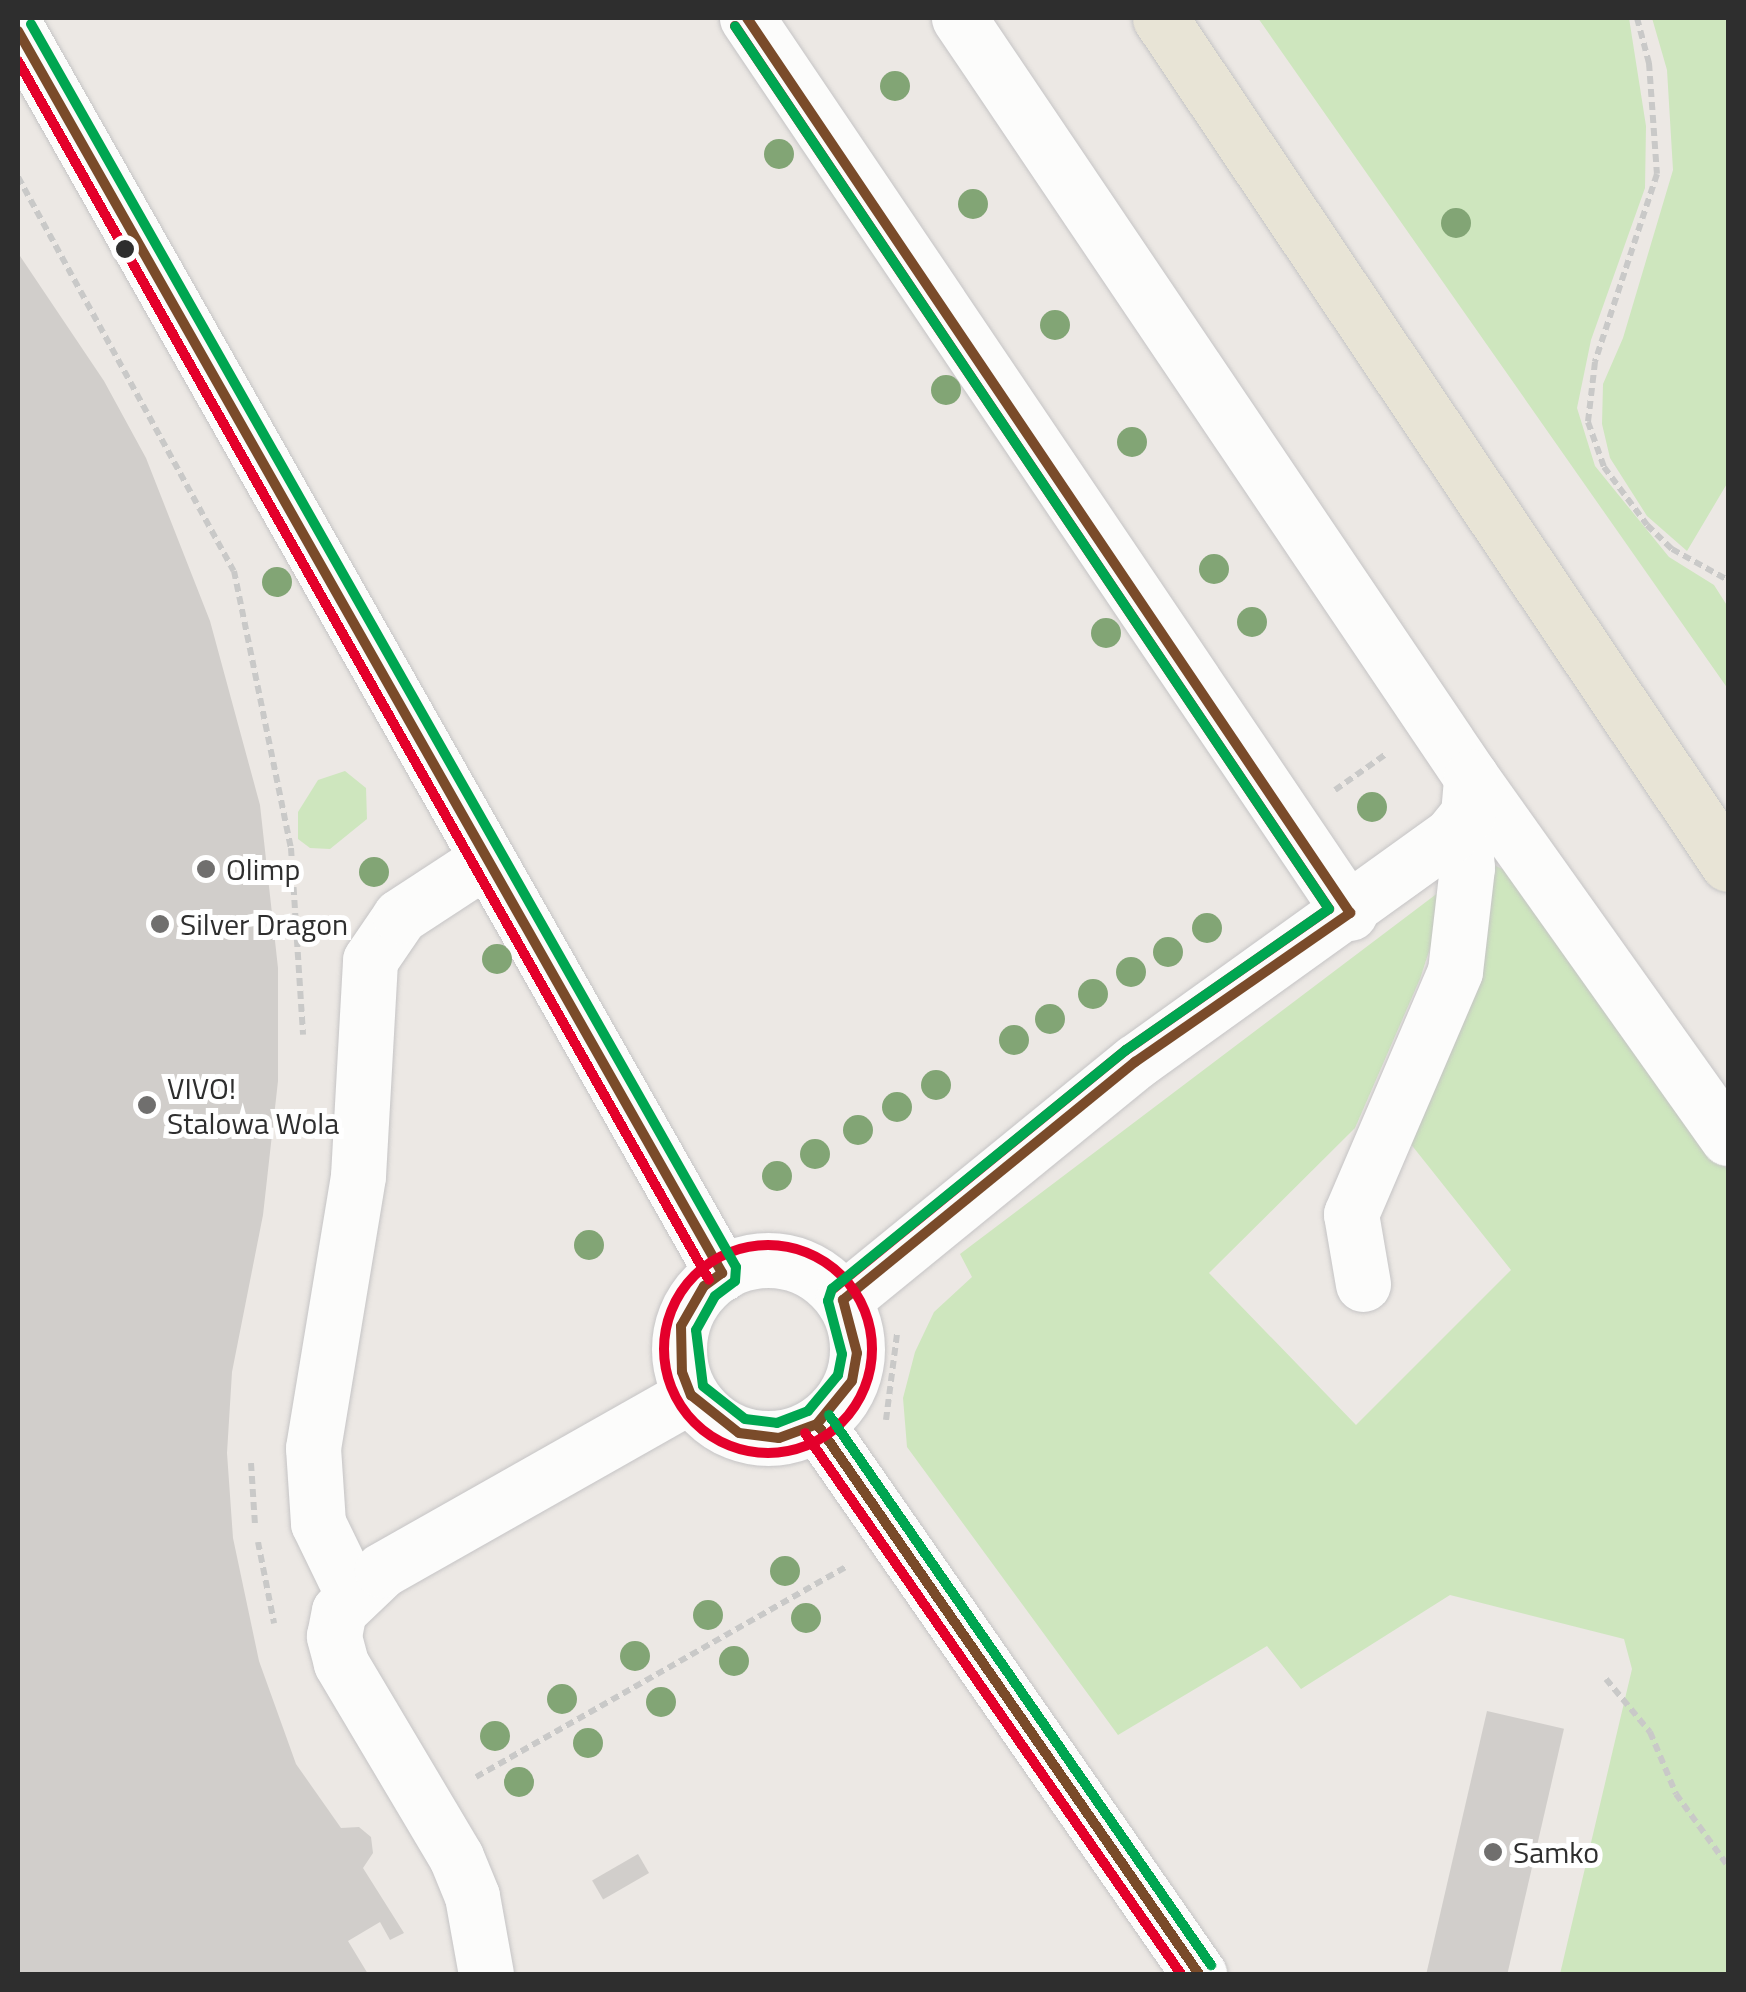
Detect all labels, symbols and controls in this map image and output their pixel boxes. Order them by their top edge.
unlabelled marker [115,239,135,259]
place label: Olimp [226,851,300,887]
marker: Olimp [195,858,217,880]
place label: Silver Dragon [180,906,348,942]
marker: Silver Dragon [149,913,171,935]
place label: VIVO! Stalowa Wola [167,1070,339,1140]
marker: VIVO! Stalowa Wola [136,1094,158,1116]
place label: Samko [1513,1834,1599,1870]
marker: Samko [1482,1841,1504,1863]

